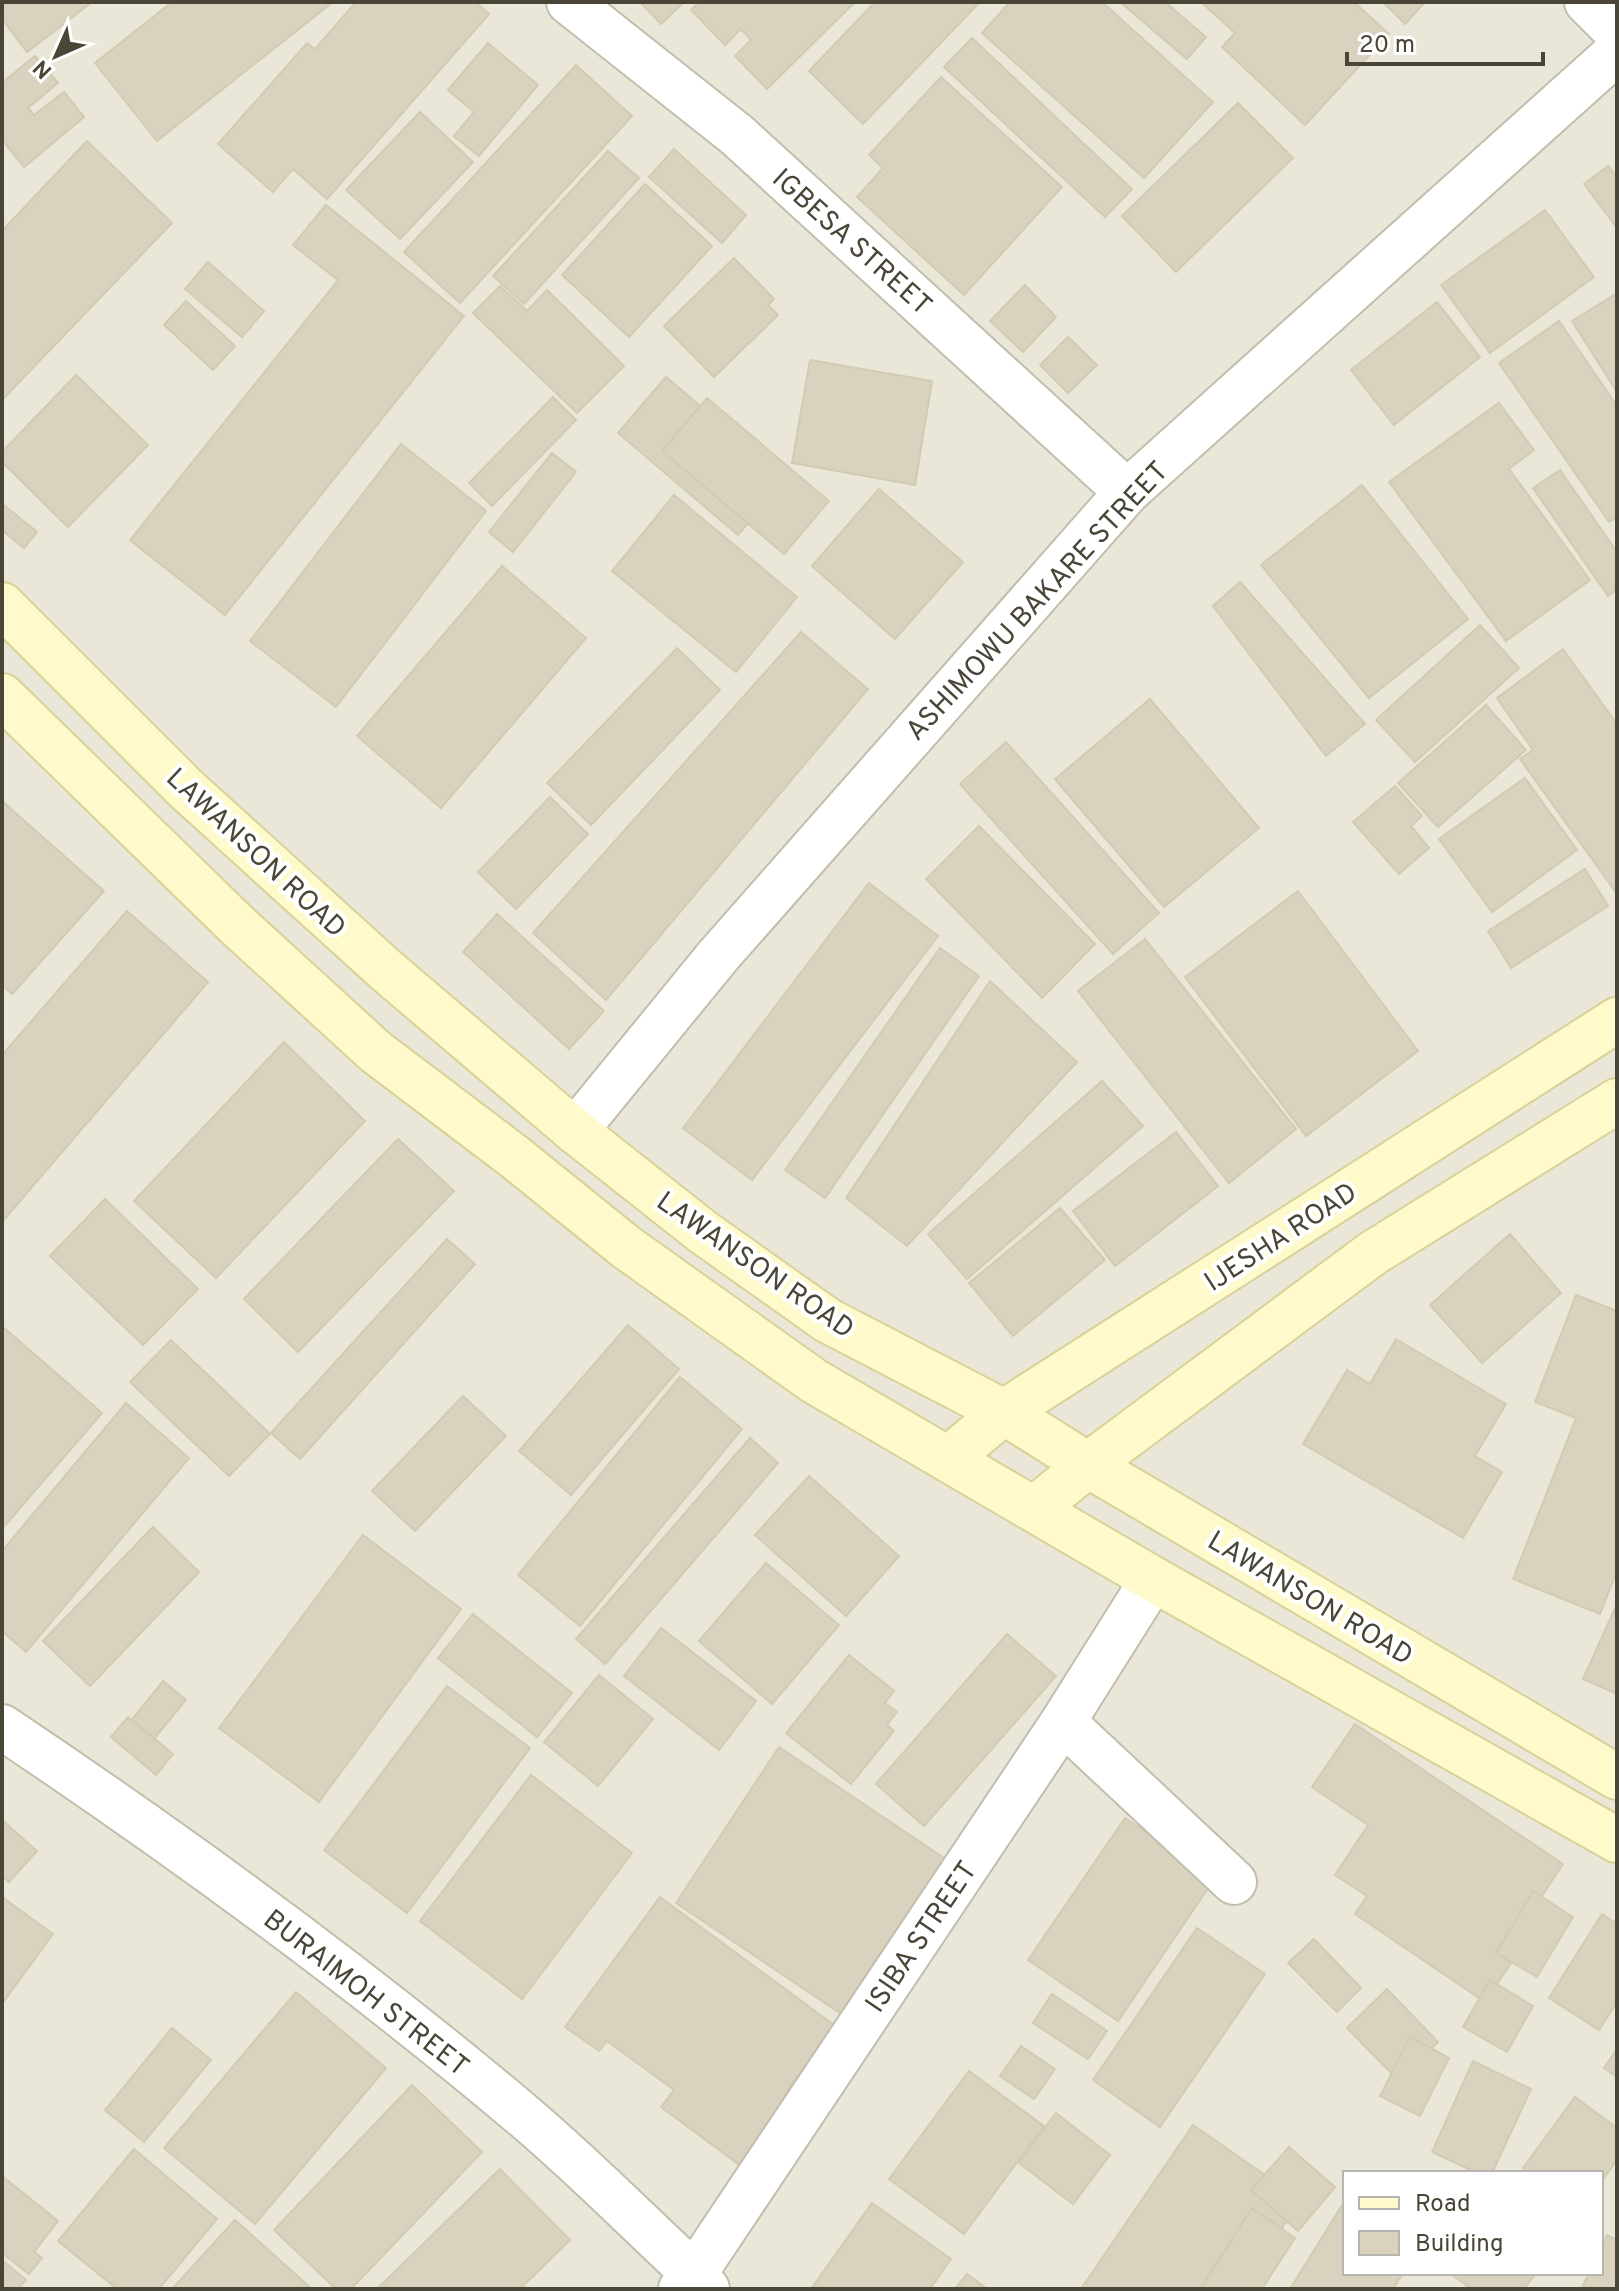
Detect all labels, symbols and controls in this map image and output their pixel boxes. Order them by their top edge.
north arrow [16,16,96,96]
scale bar [1347,16,1543,66]
text: 20 m [1359,31,1415,61]
text: N [28,53,59,84]
street label: IGBESA STREET [763,162,938,325]
street label: ASHIMOWU BAKARE STREET [899,455,1177,749]
street label: LAWANSON ROAD [157,761,353,947]
street label: IJESHA ROAD [1198,1176,1365,1301]
street label: LAWANSON ROAD [648,1185,860,1348]
street label: LAWANSON ROAD [1200,1524,1419,1675]
street label: ISIBA STREET [859,1855,986,2020]
street label: BURAIMOH STREET [255,1903,475,2086]
legend [1343,2171,1603,2275]
text: Road [1415,2190,1471,2220]
text: Building [1415,2230,1504,2260]

